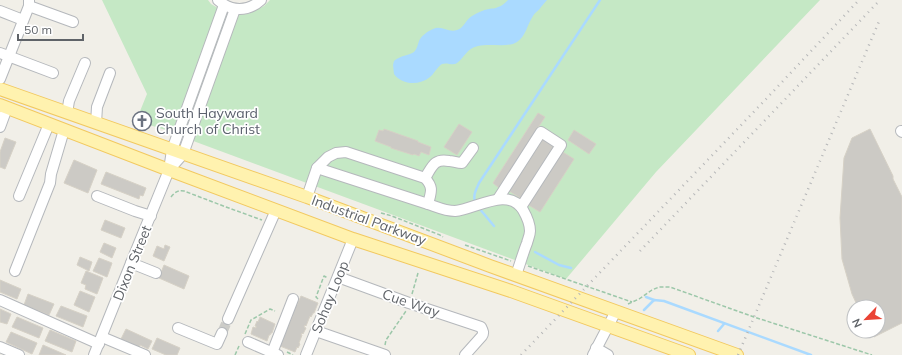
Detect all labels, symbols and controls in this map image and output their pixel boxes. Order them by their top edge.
scale bar [18,16,83,42]
text: 50 m [24,22,52,37]
place label: South Hayward Church of Christ [156,104,260,138]
church icon: South Hayward Church of Christ [131,110,153,132]
street label: Industrial Parkway [309,191,429,249]
street label: Dixon Street [109,223,155,303]
street label: Sohay Loop [307,258,353,336]
street label: Cue Way [380,285,442,321]
north arrow [846,299,886,339]
text: N [849,317,865,330]

